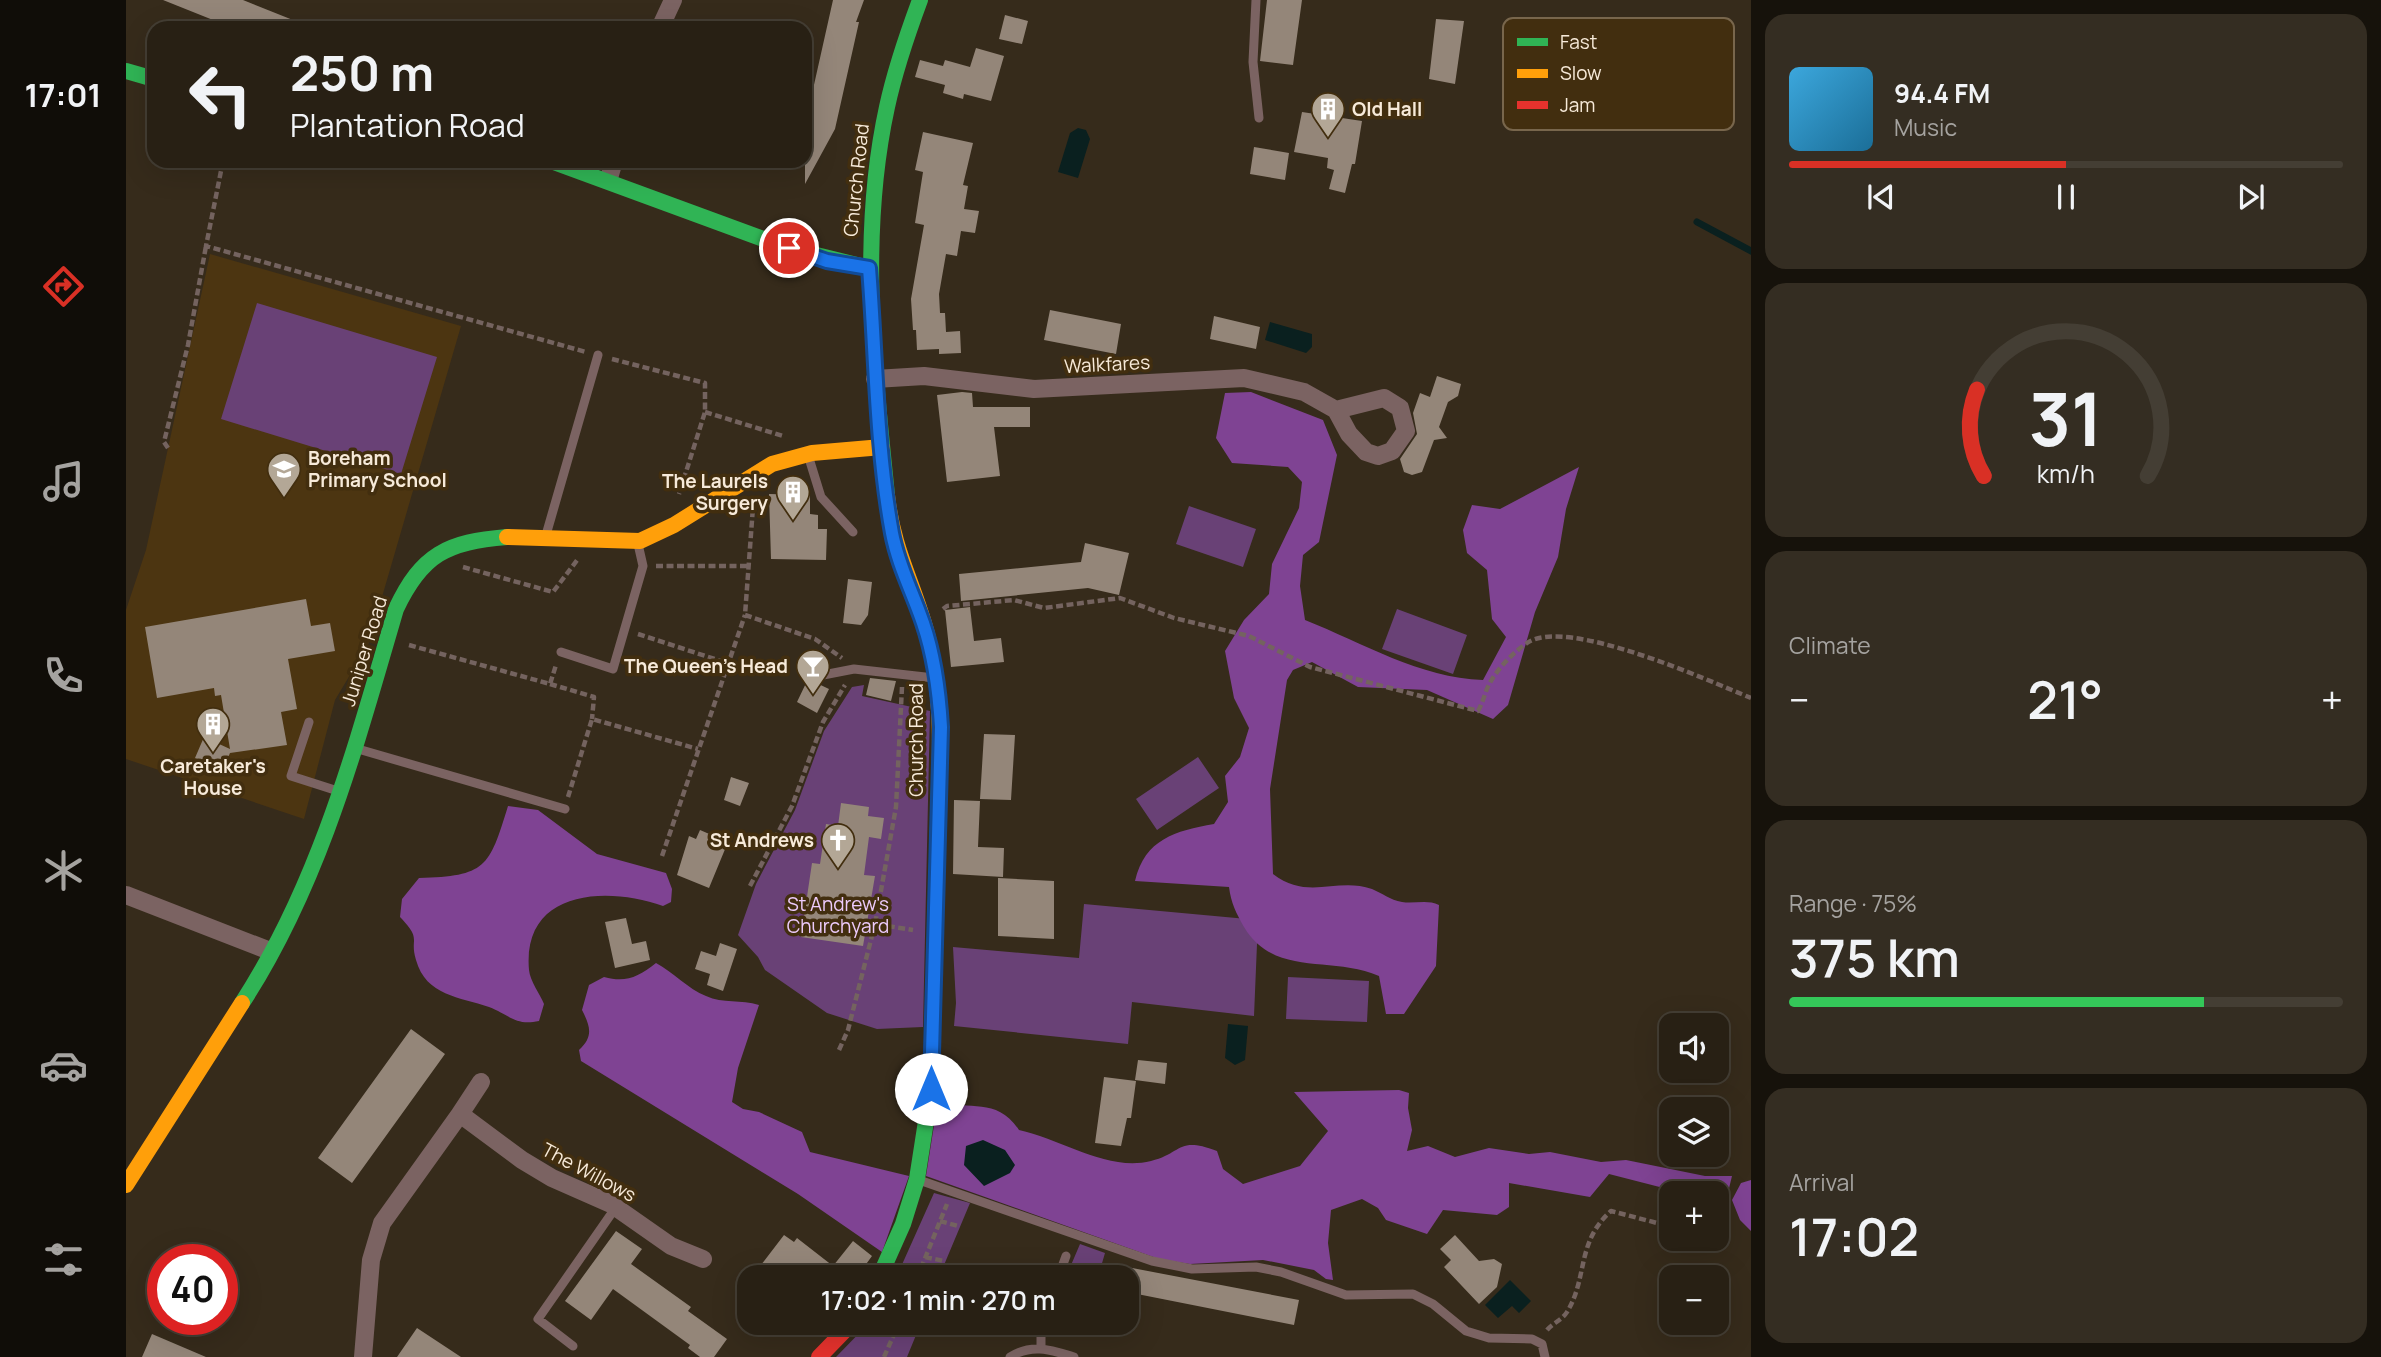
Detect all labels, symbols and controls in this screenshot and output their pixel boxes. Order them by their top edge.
legend [1503,18,1734,130]
text: Fast [1560,29,1597,55]
text: 250 m [290,39,434,106]
icon: left [175,49,266,140]
text: Slow [1560,60,1602,86]
text: 17:01 [24,73,102,117]
text: 94.4 FM [1894,75,1990,111]
building icon: Old Hall [1309,90,1347,139]
text: Jam [1560,92,1595,118]
place label: Old Hall [1352,96,1422,122]
text: Plantation Road [290,103,525,147]
text: Music [1894,111,1957,143]
street label: Church Road [837,122,875,238]
icon: previous [1862,178,1900,216]
icon: pause [2047,178,2085,216]
icon: next [2232,178,2270,216]
pin [759,218,819,278]
icon: arrive [770,229,808,267]
icon: directions [39,262,88,311]
street label: Walkfares [1063,349,1151,379]
text: 31 [2029,368,2103,468]
place label: Boreham Primary School [308,445,447,493]
school or university icon: Boreham Primary School [265,450,303,499]
text: km/h [2037,456,2095,491]
icon: music [39,457,88,506]
place label: The Laurels Surgery [662,468,768,516]
building icon: The Laurels Surgery [774,473,812,522]
street label: Juniper Road [335,593,393,709]
text: Climate [1789,629,1871,661]
bar icon: The Queen's Head [794,647,832,696]
icon: phone [39,651,88,700]
place label: The Queen's Head [624,653,788,679]
text: 21° [2027,664,2103,735]
text: − [1789,673,1810,725]
text: + [2321,673,2343,725]
street label: Church Road [903,683,929,797]
building icon: Caretaker's House [194,705,232,754]
place label: Caretaker's House [160,753,266,801]
church icon: St Andrews [819,821,857,870]
place label: St Andrews [710,827,814,853]
icon: climate [39,846,88,895]
text: Range · 75% [1789,887,1917,919]
park label: St Andrew's Churchyard [787,891,889,939]
text: 375 km [1789,922,1960,993]
map controls [1659,1013,1729,1335]
button: sound [1659,1013,1729,1083]
icon: car [39,1041,88,1090]
position arrow [894,1052,968,1126]
button: layers [1659,1097,1729,1167]
street label: The Willows [537,1136,641,1208]
text: Arrival [1789,1166,1855,1198]
button: + [1659,1181,1729,1251]
text: 17:02 [1789,1201,1919,1272]
icon: filters [39,1235,88,1284]
speed limit sign: 40 [147,1244,238,1335]
button: − [1659,1265,1729,1335]
text: 17:02 · 1 min · 270 m [821,1282,1055,1318]

